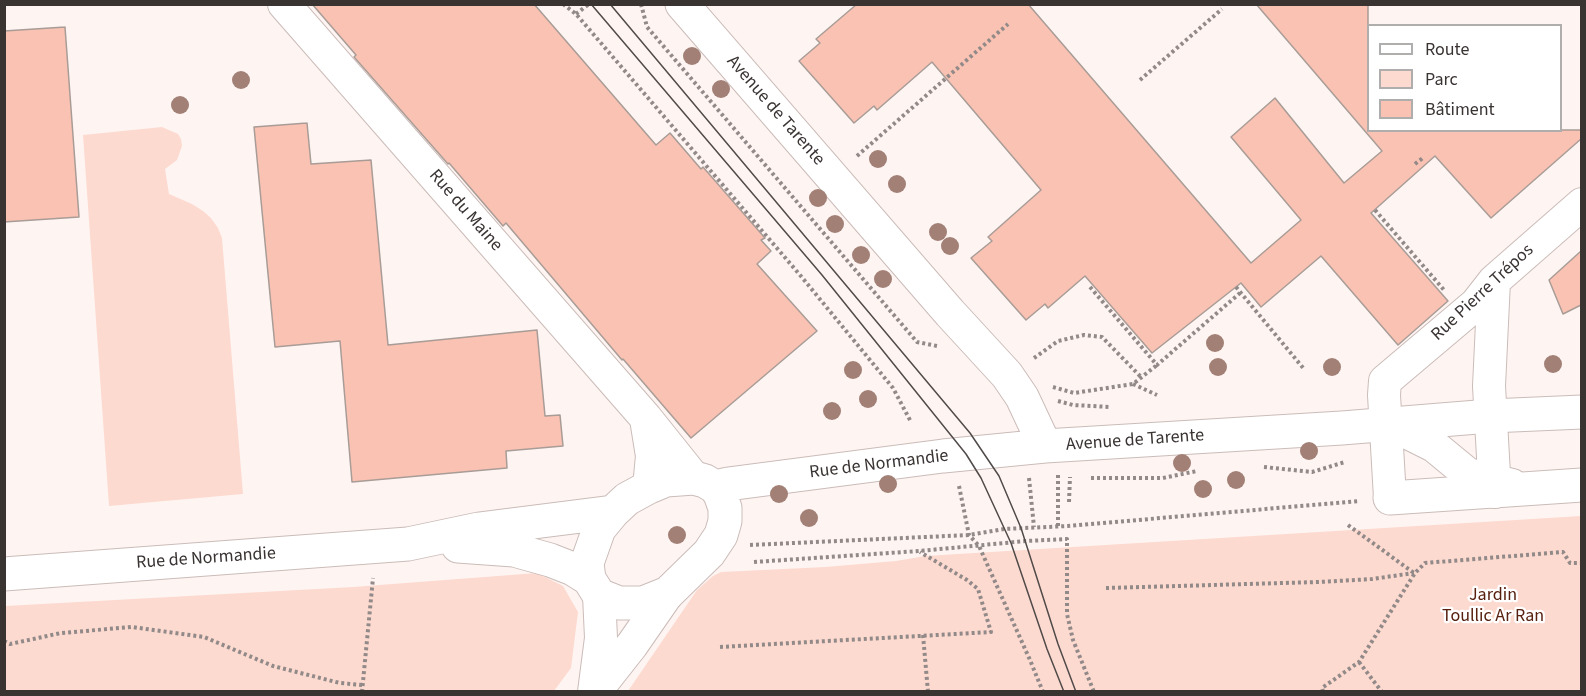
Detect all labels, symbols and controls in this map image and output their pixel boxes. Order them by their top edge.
legend [1367,24,1562,132]
text: Route [1425,37,1469,62]
street label: Avenue de Tarente [721,52,829,170]
text: Parc [1425,67,1458,92]
text: Bâtiment [1425,97,1495,122]
street label: Rue du Maine [424,166,506,256]
street label: Rue Pierre Trépos [1427,240,1539,346]
street label: Avenue de Tarente [1065,425,1205,457]
street label: Rue de Normandie [808,446,950,484]
street label: Rue de Normandie [135,543,277,575]
park label: Jardin Toullic Ar Ran [1442,585,1544,628]

